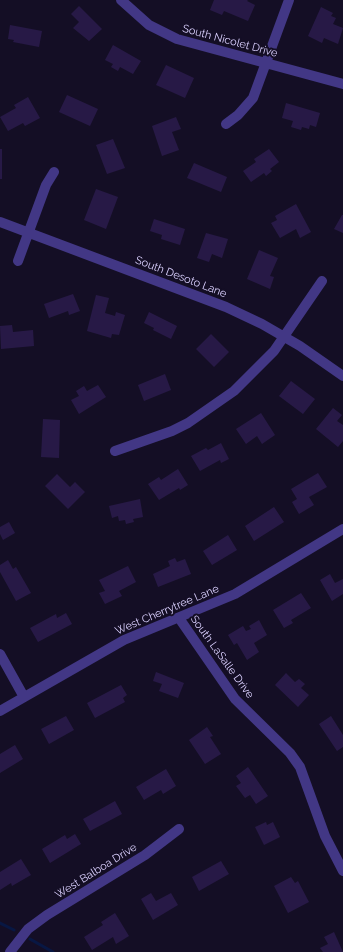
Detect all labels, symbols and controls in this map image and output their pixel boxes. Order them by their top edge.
street label: South Nicolet Drive [181,22,279,60]
street label: South Desoto Lane [133,253,229,301]
street label: West Cherrytree Lane [113,582,221,638]
street label: South LaSalle Drive [187,613,257,701]
street label: West Balboa Drive [53,841,139,901]

